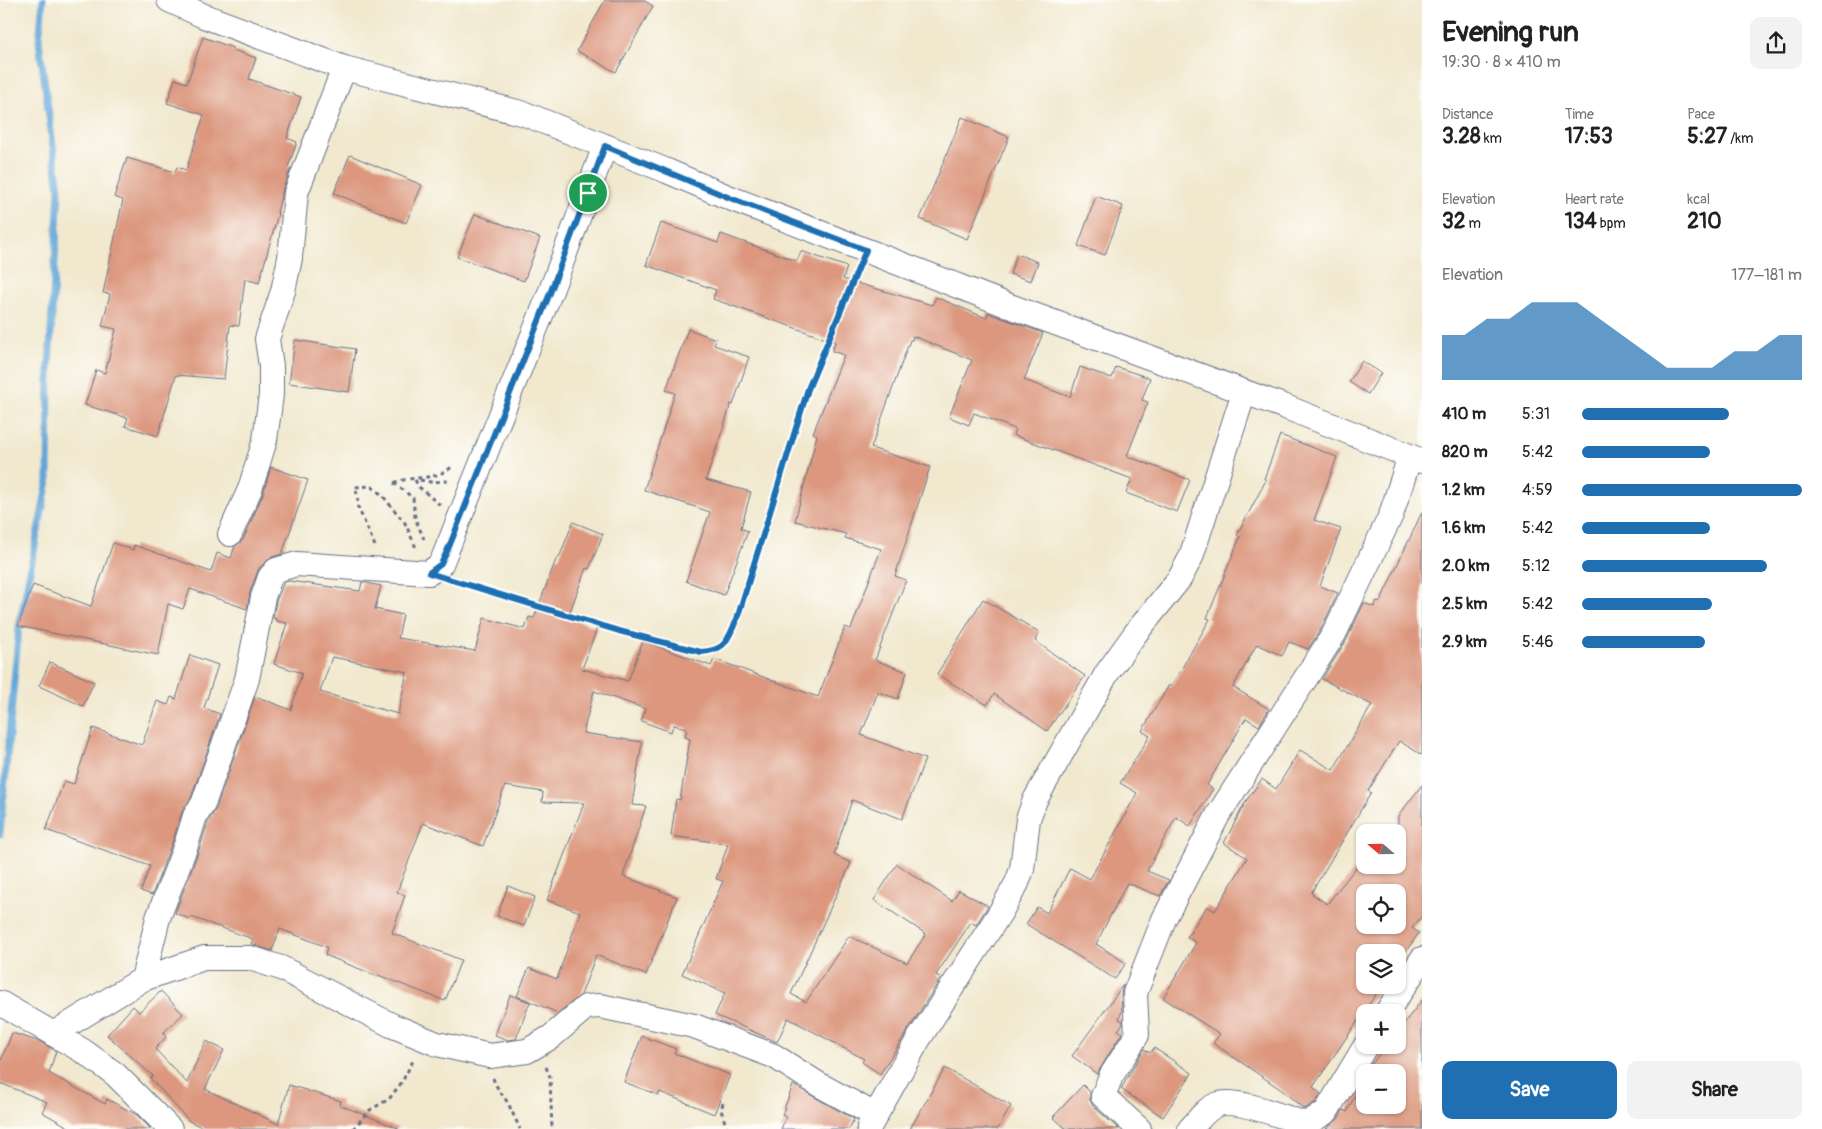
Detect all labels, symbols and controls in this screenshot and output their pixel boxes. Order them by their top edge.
text: Evening run [1442,15,1579,50]
button: share [1750,17,1802,69]
text: 19:30 · 8 × 410 m [1442,52,1561,72]
text: Distance [1442,106,1493,123]
text: Time [1565,106,1594,123]
text: Pace [1687,106,1715,123]
text: 3.28 [1442,123,1481,150]
text: 17:53 [1565,123,1613,150]
text: 5:27 [1687,123,1727,150]
text: km [1481,130,1502,147]
text: /km [1727,130,1754,147]
pin [567,172,609,214]
icon: arrive [574,179,602,207]
text: Elevation [1442,191,1495,208]
text: Heart rate [1565,191,1624,208]
text: kcal [1687,191,1710,208]
text: 32 [1442,208,1465,235]
text: 134 [1565,208,1597,235]
text: 210 [1687,208,1722,235]
text: m [1465,215,1481,232]
text: bpm [1597,215,1626,232]
text: Elevation [1442,265,1503,285]
text: 177–181 m [1731,265,1802,285]
text: 410 m [1442,404,1486,424]
text: 5:31 [1522,404,1550,424]
text: 820 m [1442,442,1488,462]
text: 5:42 [1522,442,1553,462]
text: 1.2 km [1442,480,1485,500]
text: 4:59 [1522,480,1552,500]
text: 1.6 km [1442,518,1485,538]
text: 5:42 [1522,518,1553,538]
text: 2.0 km [1442,556,1490,576]
text: 5:12 [1522,556,1550,576]
text: 2.5 km [1442,594,1487,614]
text: 5:42 [1522,594,1553,614]
text: 2.9 km [1442,632,1487,652]
text: 5:46 [1522,632,1554,652]
north arrow [1356,824,1406,874]
map controls [1356,824,1406,1114]
button: locate [1356,884,1406,934]
button: layers [1356,944,1406,994]
button: + [1356,1004,1406,1054]
button: Save [1442,1061,1617,1119]
button: Share [1627,1061,1802,1119]
button: − [1356,1064,1406,1114]

